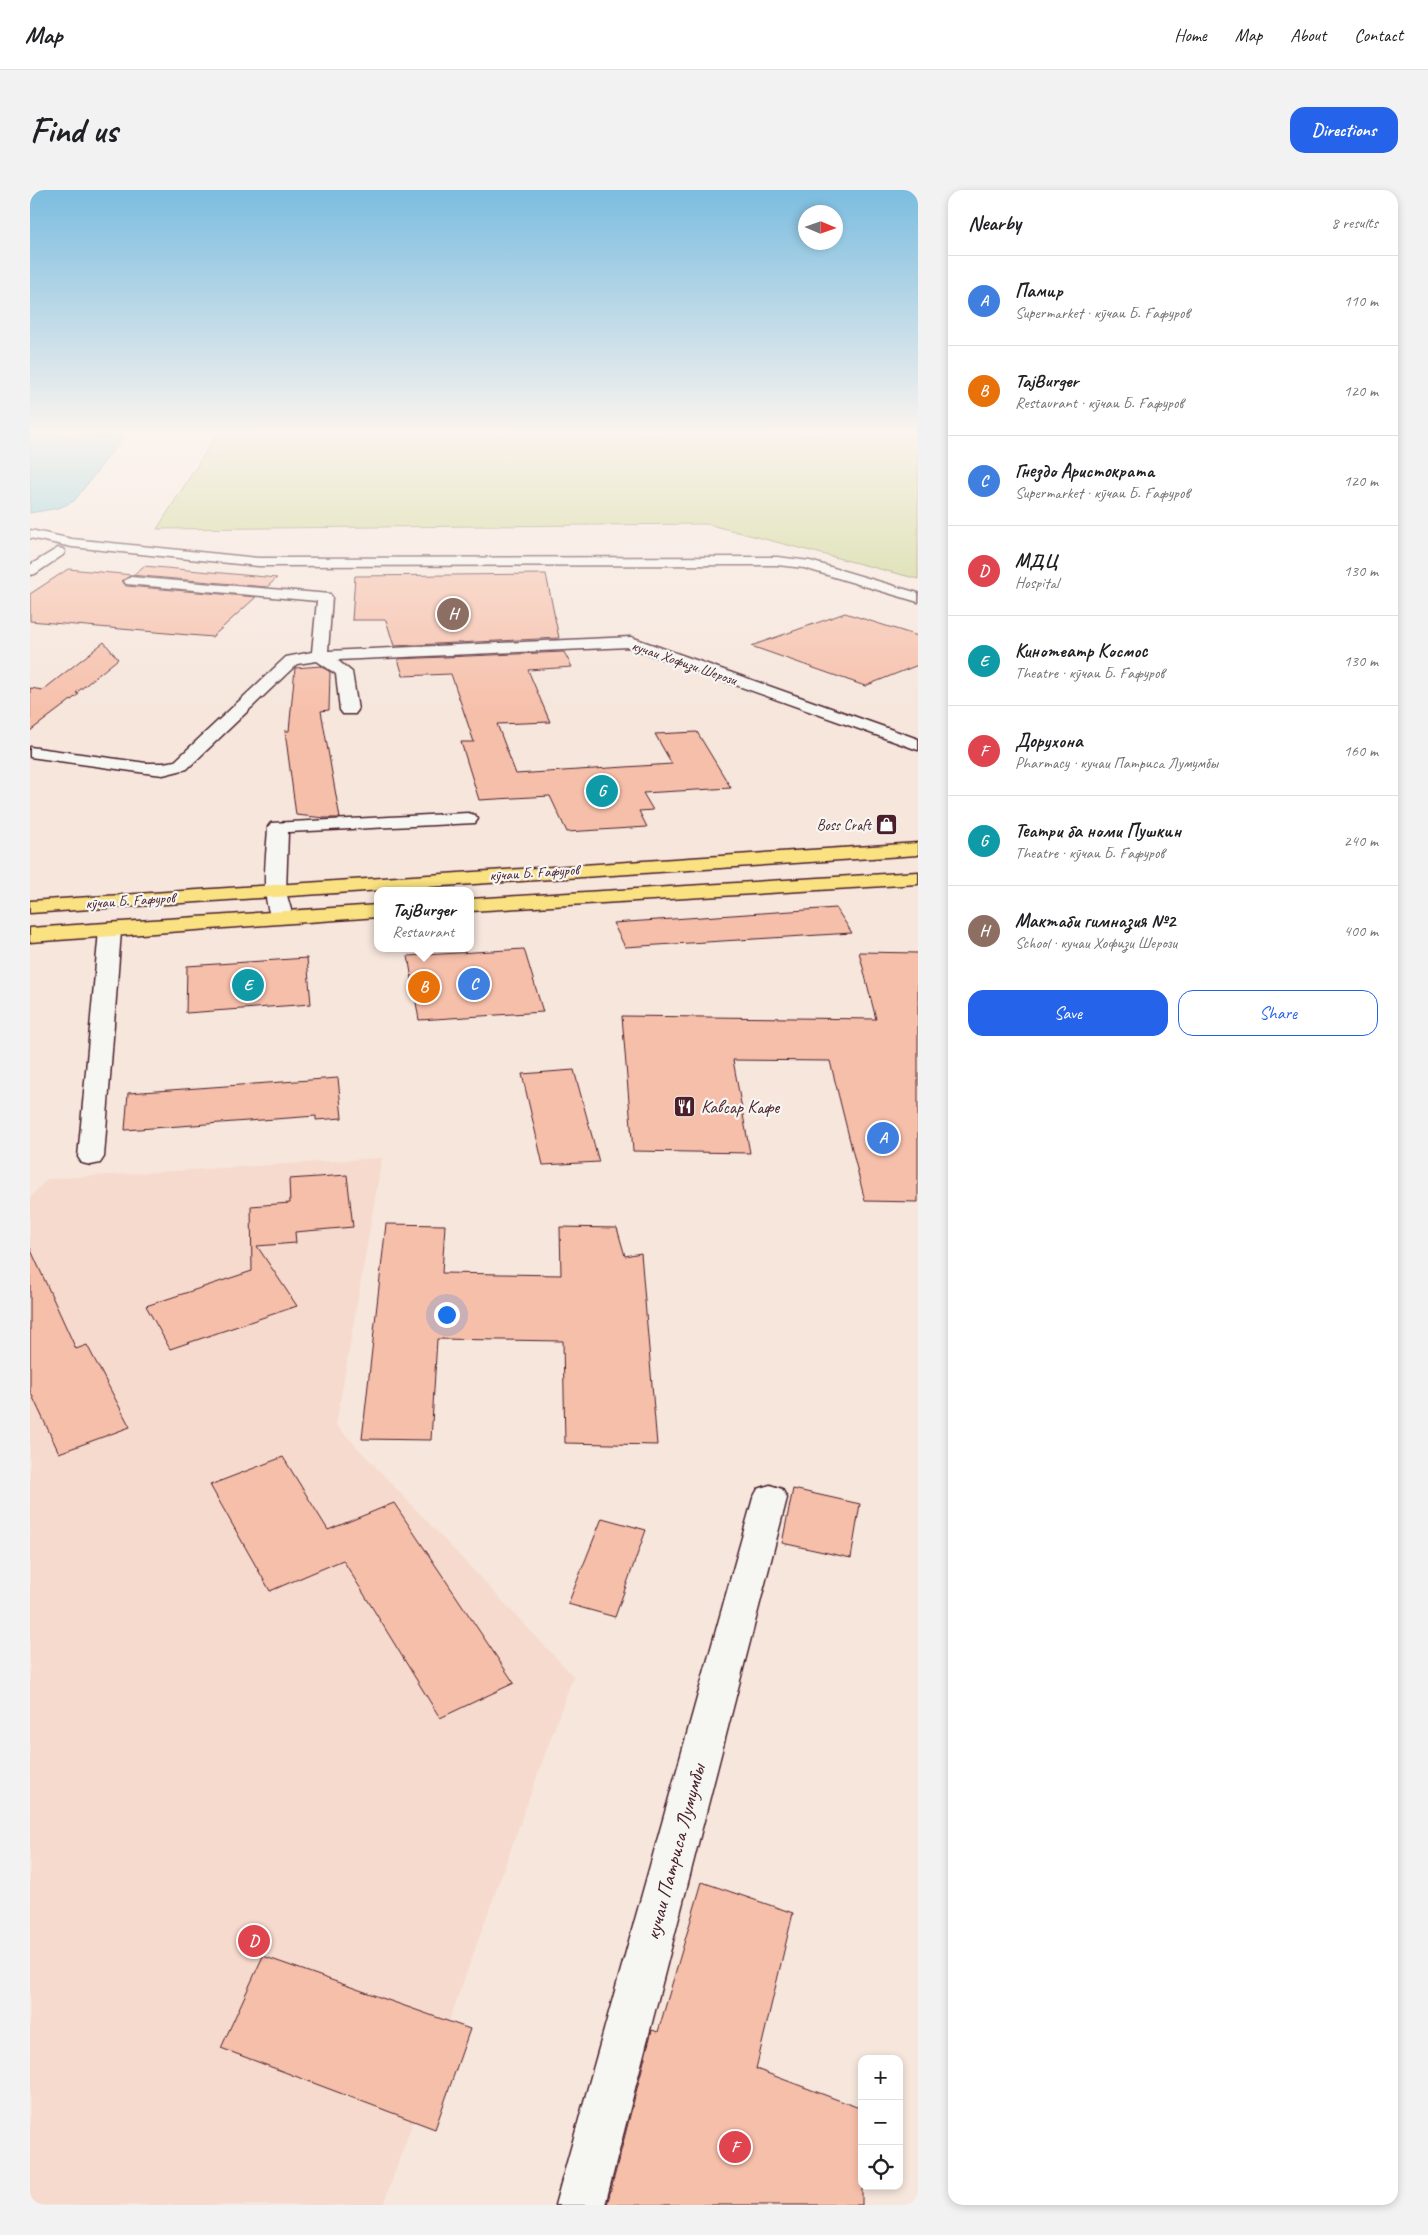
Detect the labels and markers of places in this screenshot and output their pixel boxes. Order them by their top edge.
pin: H [437,595,469,633]
pin: G [586,772,618,810]
shop icon: Boss Craft [875,813,899,837]
place label: Boss Craft [817,816,872,835]
pin: C [458,965,490,1003]
pin: E [232,966,264,1004]
pin: B [408,968,440,1006]
restaurant icon: Кавсар Кафе [673,1095,697,1119]
place label: Кавсар Кафе [701,1096,780,1118]
pin: A [867,1119,899,1157]
pin: D [238,1922,270,1960]
pin: F [719,2128,751,2166]

